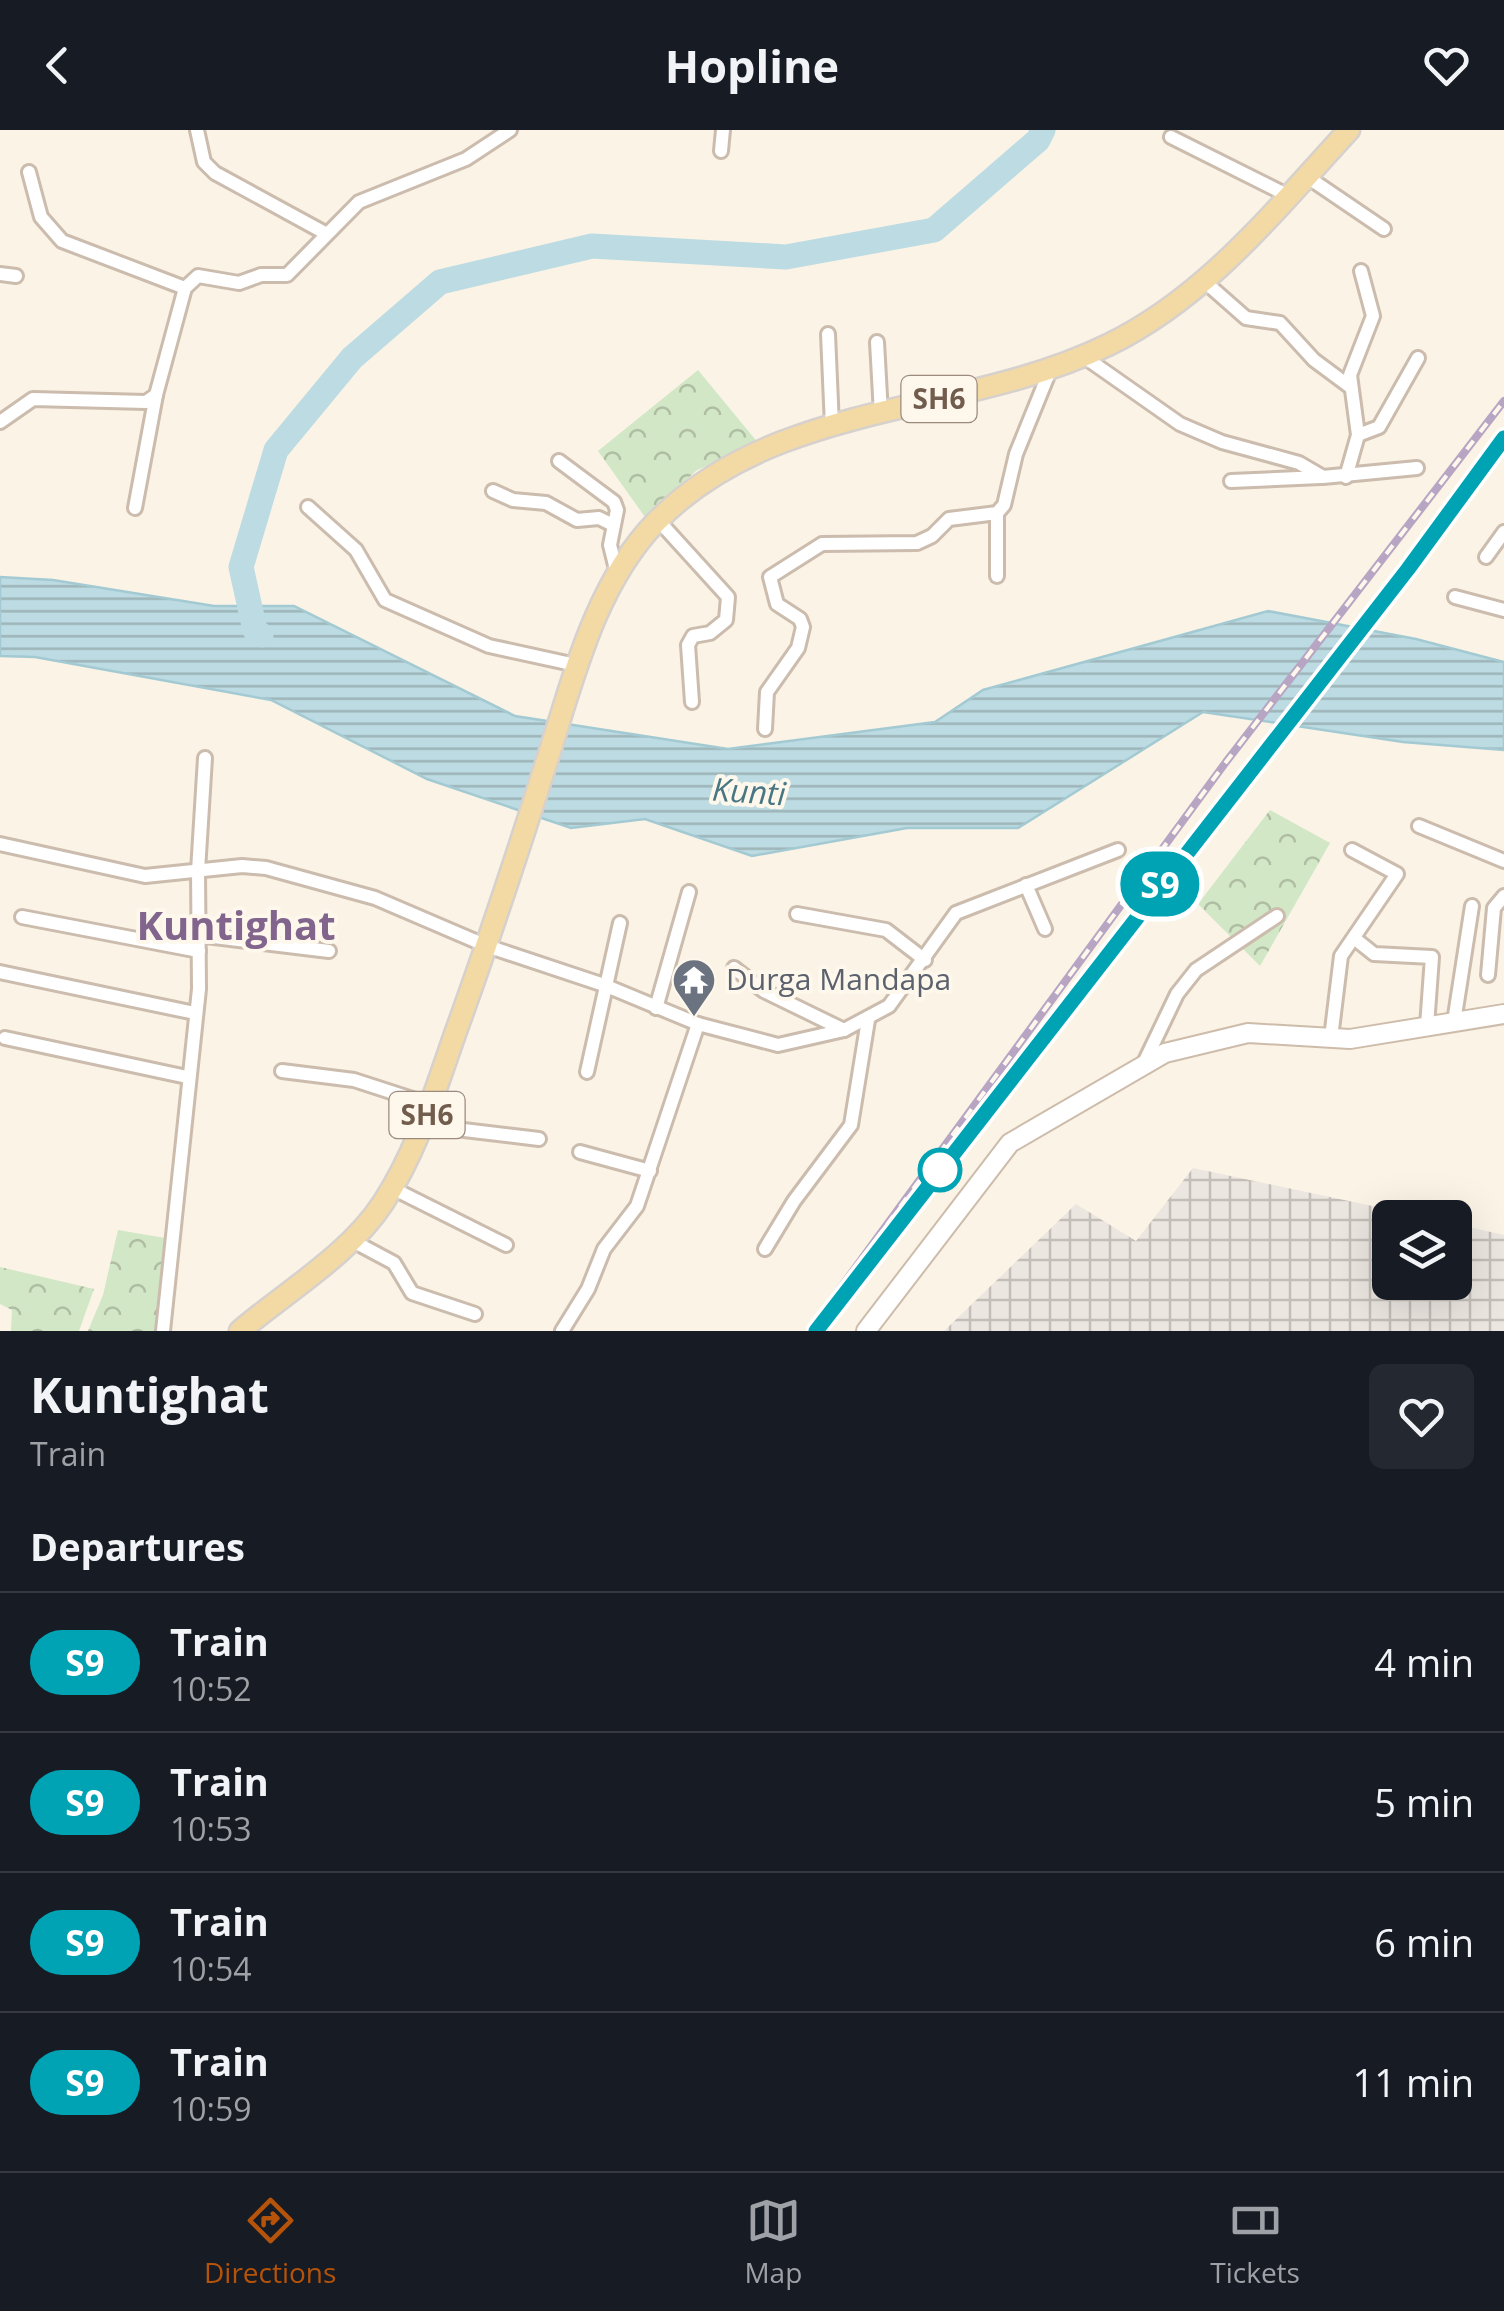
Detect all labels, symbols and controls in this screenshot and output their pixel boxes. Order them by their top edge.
text: Hopline [665,35,839,96]
icon: back [30,38,85,93]
icon: heart [1419,38,1474,93]
road number: SH6 [902,376,976,422]
water label: Kunti [711,766,788,815]
line badge: S9 [1115,852,1205,916]
text: S9 [1140,861,1180,908]
district label: Kuntighat [136,897,336,952]
temple icon: Durga Mandapa [671,957,717,1018]
place label: Durga Mandapa [726,958,951,999]
road number: SH6 [390,1092,464,1138]
unlabelled marker [919,1149,961,1191]
map controls [1372,1200,1472,1300]
button: layers [1372,1200,1472,1300]
text: Kuntighat [30,1362,269,1427]
button: heart [1369,1364,1474,1469]
text: Train [30,1432,106,1475]
text: Departures [30,1520,245,1572]
text: Train [170,1615,269,1667]
text: 4 min [1374,1636,1474,1688]
text: S9 [65,1639,105,1686]
text: 10:52 [170,1667,252,1710]
text: Train [170,1755,269,1807]
text: 5 min [1374,1776,1474,1828]
text: S9 [65,1779,105,1826]
text: 10:53 [170,1807,252,1850]
text: Train [170,1895,269,1947]
text: 6 min [1374,1916,1474,1968]
text: S9 [65,1919,105,1966]
text: 10:54 [170,1947,252,1990]
text: Train [170,2035,269,2087]
text: 11 min [1353,2056,1474,2108]
text: S9 [65,2059,105,2106]
text: 10:59 [170,2087,252,2130]
tab: Directions [204,2193,336,2291]
tab: Map [744,2193,802,2291]
tab: Tickets [1210,2193,1300,2291]

